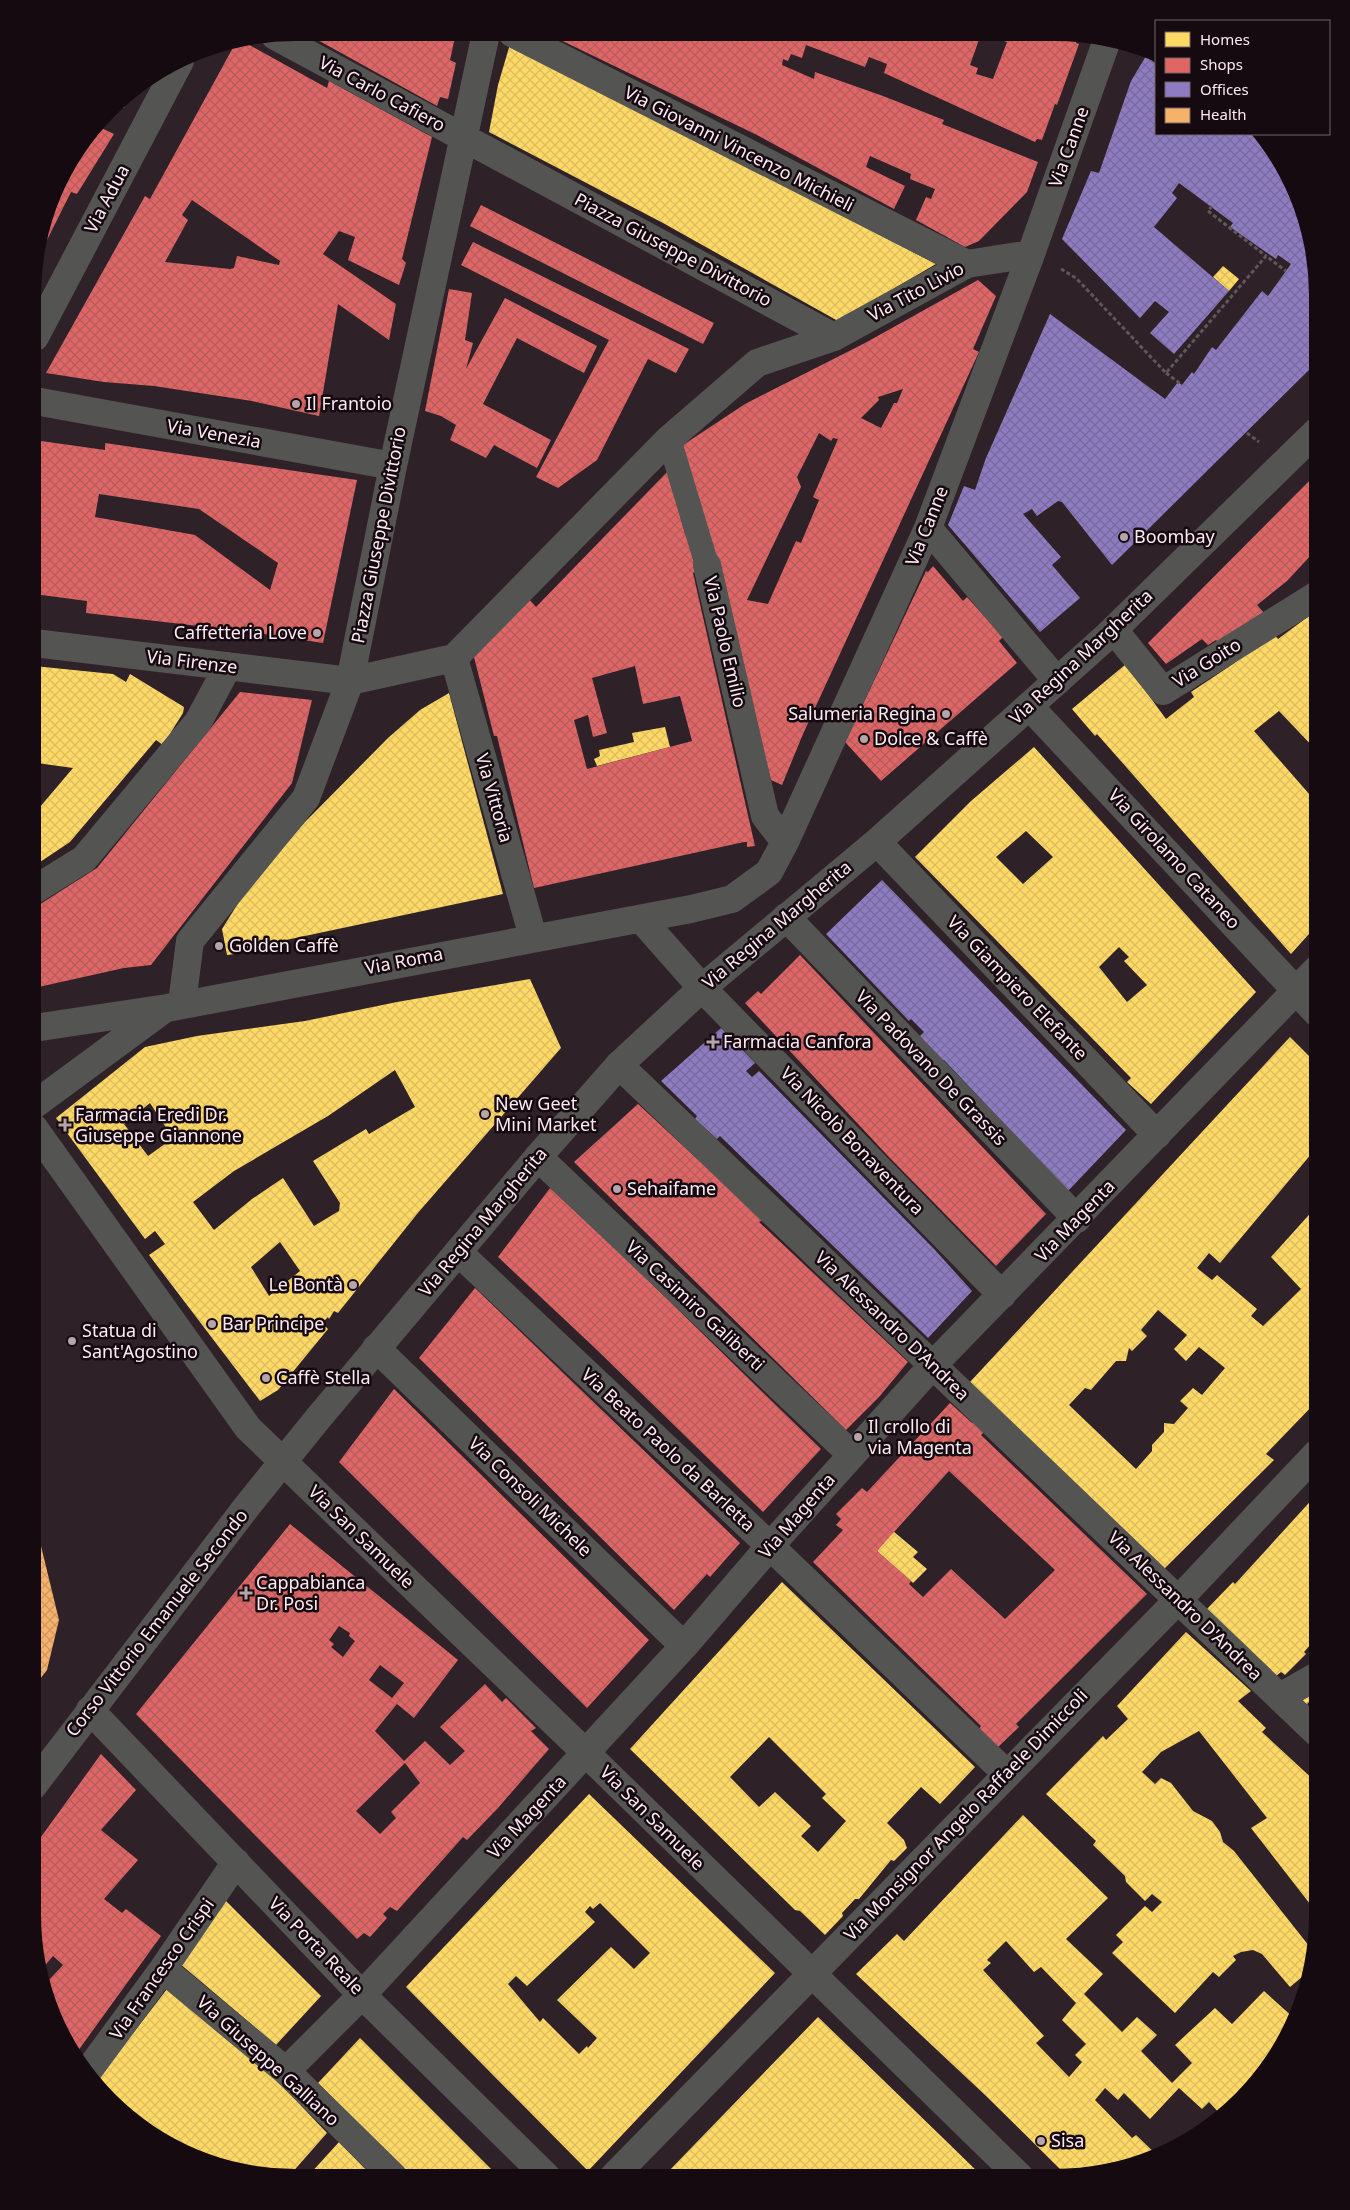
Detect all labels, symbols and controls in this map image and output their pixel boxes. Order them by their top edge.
legend [1155,20,1330,135]
text: Homes [1200,29,1250,49]
street label: Via Carlo Cafiero [315,50,450,137]
text: Shops [1200,54,1243,74]
text: Offices [1200,79,1249,99]
street label: Via Giovanni Vincenzo Michieli [621,80,858,217]
street label: Via Canne [1042,103,1094,190]
text: Health [1200,104,1247,124]
street label: Via Adua [78,160,134,237]
street label: Piazza Giuseppe Divittorio [571,187,776,311]
street label: Via Tito Livio [863,256,968,327]
place label: Il Frantoio [306,391,392,415]
marker: Il Frantoio [290,398,302,410]
street label: Via Venezia [165,413,263,453]
street label: Piazza Giuseppe Divittorio [345,424,411,645]
street label: Via Canne [899,482,953,569]
place label: Boombay [1134,524,1215,548]
marker: Boombay [1118,531,1130,543]
street label: Via Paolo Emilio [699,574,753,710]
street label: Via Regina Margherita [1003,583,1157,729]
place label: Caffetteria Love [174,620,307,644]
marker: Caffetteria Love [311,627,323,639]
street label: Via Goito [1168,632,1245,693]
street label: Via Firenze [145,644,239,678]
place label: Salumeria Regina [788,701,936,725]
marker: Salumeria Regina [940,708,952,720]
place label: Dolce & Caffè [874,726,988,750]
marker: Dolce & Caffè [858,733,870,745]
street label: Via Vittoria [471,750,519,845]
street label: Via Girolamo Cataneo [1103,783,1246,934]
street label: Via Regina Margherita [697,855,856,994]
street label: Via Giampiero Elefante [942,910,1093,1065]
place label: Golden Caffè [229,933,339,957]
marker: Golden Caffè [213,940,225,952]
street label: Via Roma [363,941,445,979]
street label: Via Padovano De Grassis [851,984,1012,1150]
place label: Farmacia Canfora [723,1029,872,1053]
marker: Farmacia Canfora [707,1036,719,1048]
street label: Via Nicolò Bonaventura [776,1061,930,1220]
place label: New Geet Mini Market [495,1091,597,1136]
place label: Farmacia Eredi Dr. Giuseppe Giannone [75,1102,242,1147]
marker: New Geet Mini Market [479,1108,491,1120]
marker: Farmacia Eredi Dr. Giuseppe Giannone [59,1119,71,1131]
street label: Via Regina Margherita [413,1142,552,1301]
street label: Via Magenta [1029,1174,1120,1267]
place label: Sehaifame [627,1176,716,1200]
marker: Sehaifame [611,1183,623,1195]
street label: Via Casimiro Galiberti [621,1235,770,1376]
street label: Via Alessandro D'Andrea [810,1245,975,1405]
place label: Le Bontà [268,1272,343,1296]
marker: Le Bontà [347,1279,359,1291]
place label: Bar Principe [222,1311,325,1335]
place label: Statua di Sant'Agostino [82,1318,198,1363]
marker: Bar Principe [206,1318,218,1330]
marker: Statua di Sant'Agostino [66,1335,78,1347]
street label: Via Beato Paolo da Barletta [577,1362,761,1536]
place label: Caffè Stella [276,1365,371,1389]
marker: Caffè Stella [260,1372,272,1384]
place label: Il crollo di via Magenta [868,1414,972,1459]
street label: Via Consoli Michele [464,1431,598,1561]
marker: Il crollo di via Magenta [852,1431,864,1443]
street label: Via Magenta [753,1468,840,1563]
street label: Via San Samuele [303,1479,420,1593]
street label: Corso Vittorio Emanuele Secondo [60,1504,253,1741]
street label: Via Alessandro D'Andrea [1103,1525,1268,1685]
place label: Cappabianca Dr. Posi [256,1570,365,1615]
marker: Cappabianca Dr. Posi [240,1587,252,1599]
street label: Via Monsignor Angelo Raffaele Dimiccoli [838,1683,1092,1945]
street label: Via San Samuele [595,1760,710,1875]
street label: Via Magenta [481,1770,571,1863]
street label: Via Porta Reale [264,1891,369,1999]
street label: Via Francesco Crispi [103,1893,219,2044]
street label: Via Giuseppe Galliano [192,1990,345,2131]
place label: Sisa [1051,2128,1084,2152]
marker: Sisa [1035,2135,1047,2147]

